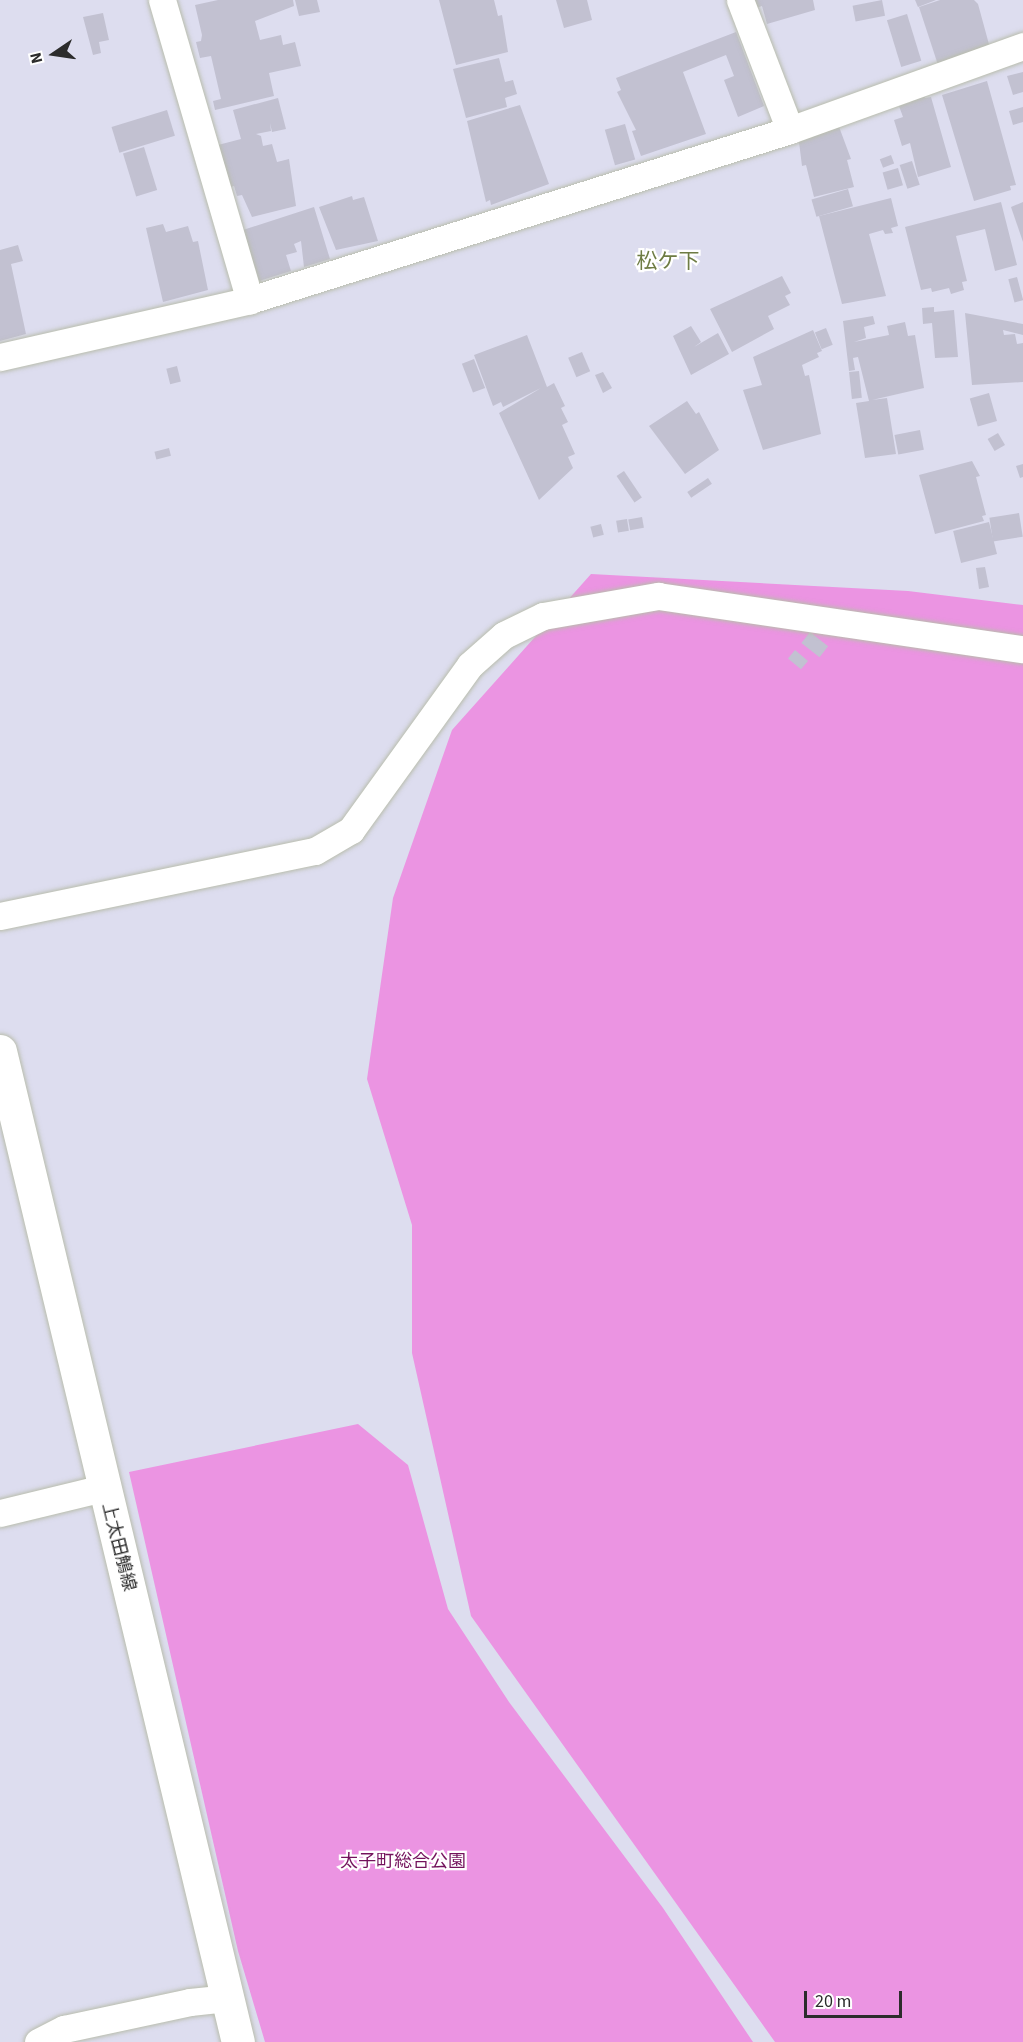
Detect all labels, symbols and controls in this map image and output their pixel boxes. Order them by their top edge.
north arrow [24,24,84,84]
text: N [25,50,48,66]
district label: 松ケ下 [637,248,699,274]
street label: 上太田鵤線 [97,1501,139,1593]
park label: 太子町総合公園 [340,1851,466,1873]
scale bar [807,1979,904,2017]
text: 20 m [815,1989,851,2014]

